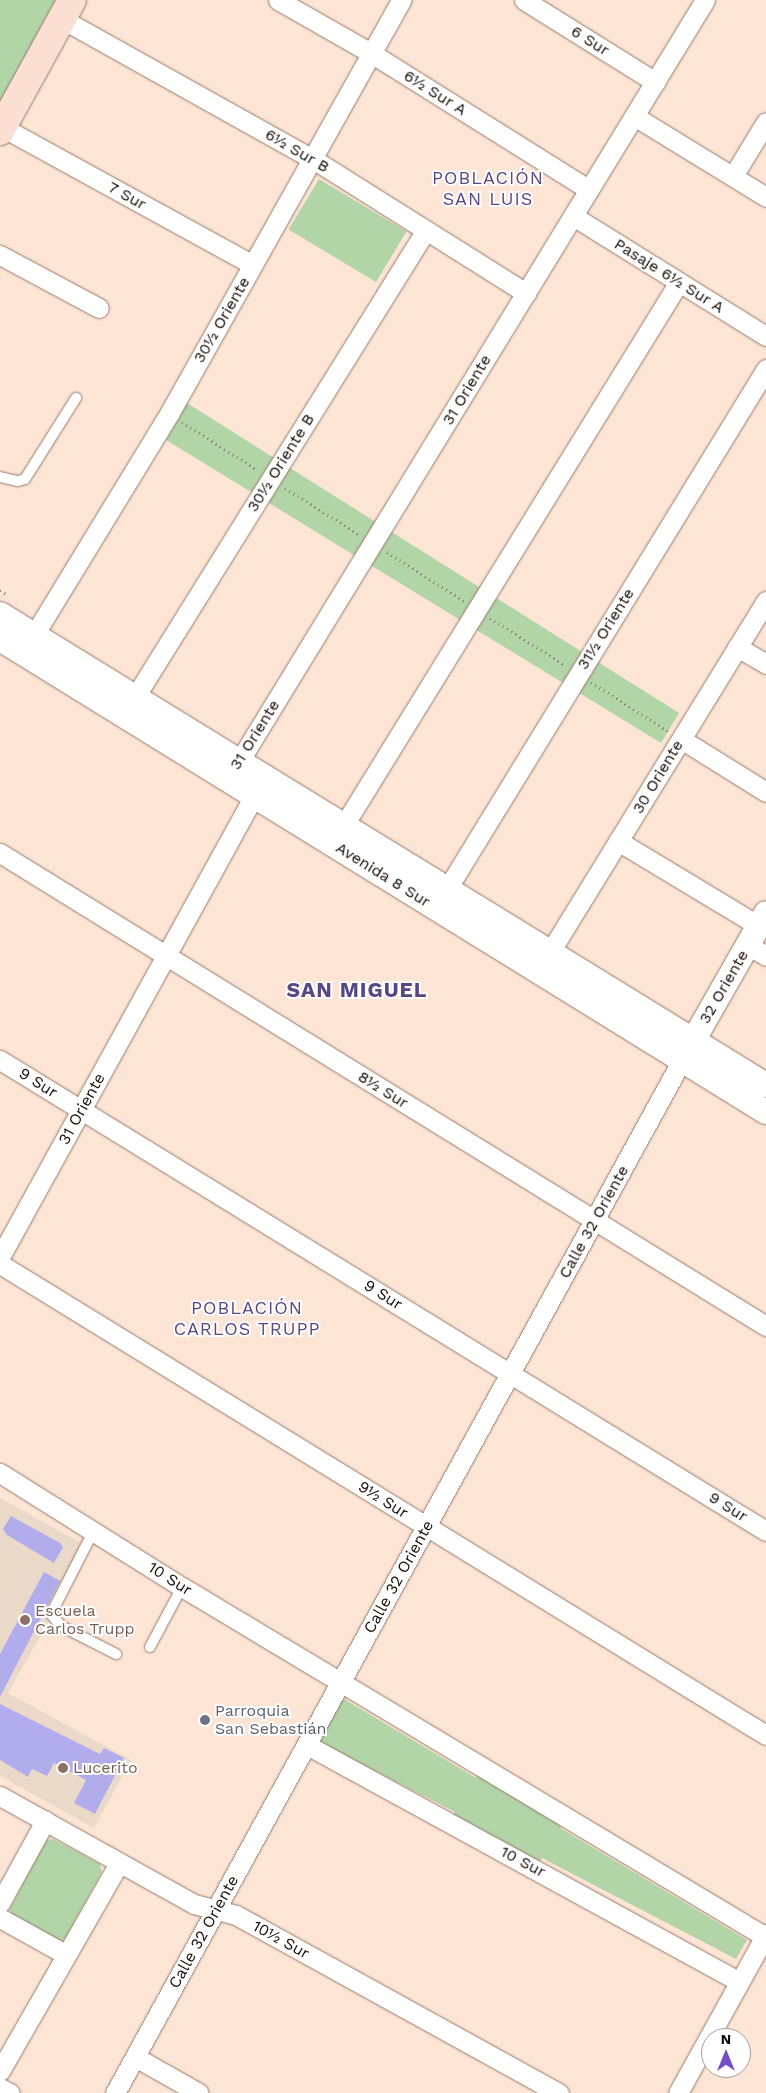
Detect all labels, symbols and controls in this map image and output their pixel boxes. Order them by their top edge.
street label: 6 Sur [567,22,613,60]
street label: 6½ Sur A [400,66,470,120]
street label: 6½ Sur B [261,125,333,177]
district label: POBLACIÓN SAN LUIS [431,168,545,210]
street label: 7 Sur [104,178,150,214]
street label: Pasaje 6½ Sur A [610,234,728,318]
street label: 30½ Oriente [190,274,254,366]
street label: 31 Oriente [439,351,495,429]
street label: 30½ Oriente B [243,410,319,516]
street label: 31½ Oriente [573,585,639,673]
street label: 31 Oriente [226,697,284,773]
street label: 30 Oriente [629,737,687,817]
street label: Avenida 8 Sur [332,838,434,912]
street label: 32 Oriente [695,947,753,1027]
district label: SAN MIGUEL [285,977,429,1003]
street label: 9 Sur [15,1064,61,1102]
street label: 8½ Sur [354,1067,412,1113]
street label: 31 Oriente [55,1070,109,1148]
street label: Calle 32 Oriente [555,1162,633,1282]
street label: 9 Sur [360,1276,406,1314]
district label: POBLACIÓN CARLOS TRUPP [172,1298,322,1340]
street label: 9½ Sur [354,1477,412,1523]
street label: 9 Sur [705,1488,751,1526]
street label: Calle 32 Oriente [360,1517,438,1637]
street label: 10 Sur [144,1558,196,1600]
place label: Escuela Carlos Trupp [35,1601,135,1639]
marker: Escuela Carlos Trupp [19,1614,31,1626]
place label: Parroquia San Sebastián [215,1701,326,1739]
marker: Parroquia San Sebastián [199,1714,211,1726]
place label: Lucerito [73,1758,138,1778]
marker: Lucerito [57,1762,69,1774]
street label: 10 Sur [497,1842,549,1882]
street label: Calle 32 Oriente [165,1872,243,1992]
street label: 10½ Sur [249,1917,313,1963]
north arrow [701,2028,751,2078]
text: N [721,2031,731,2047]

